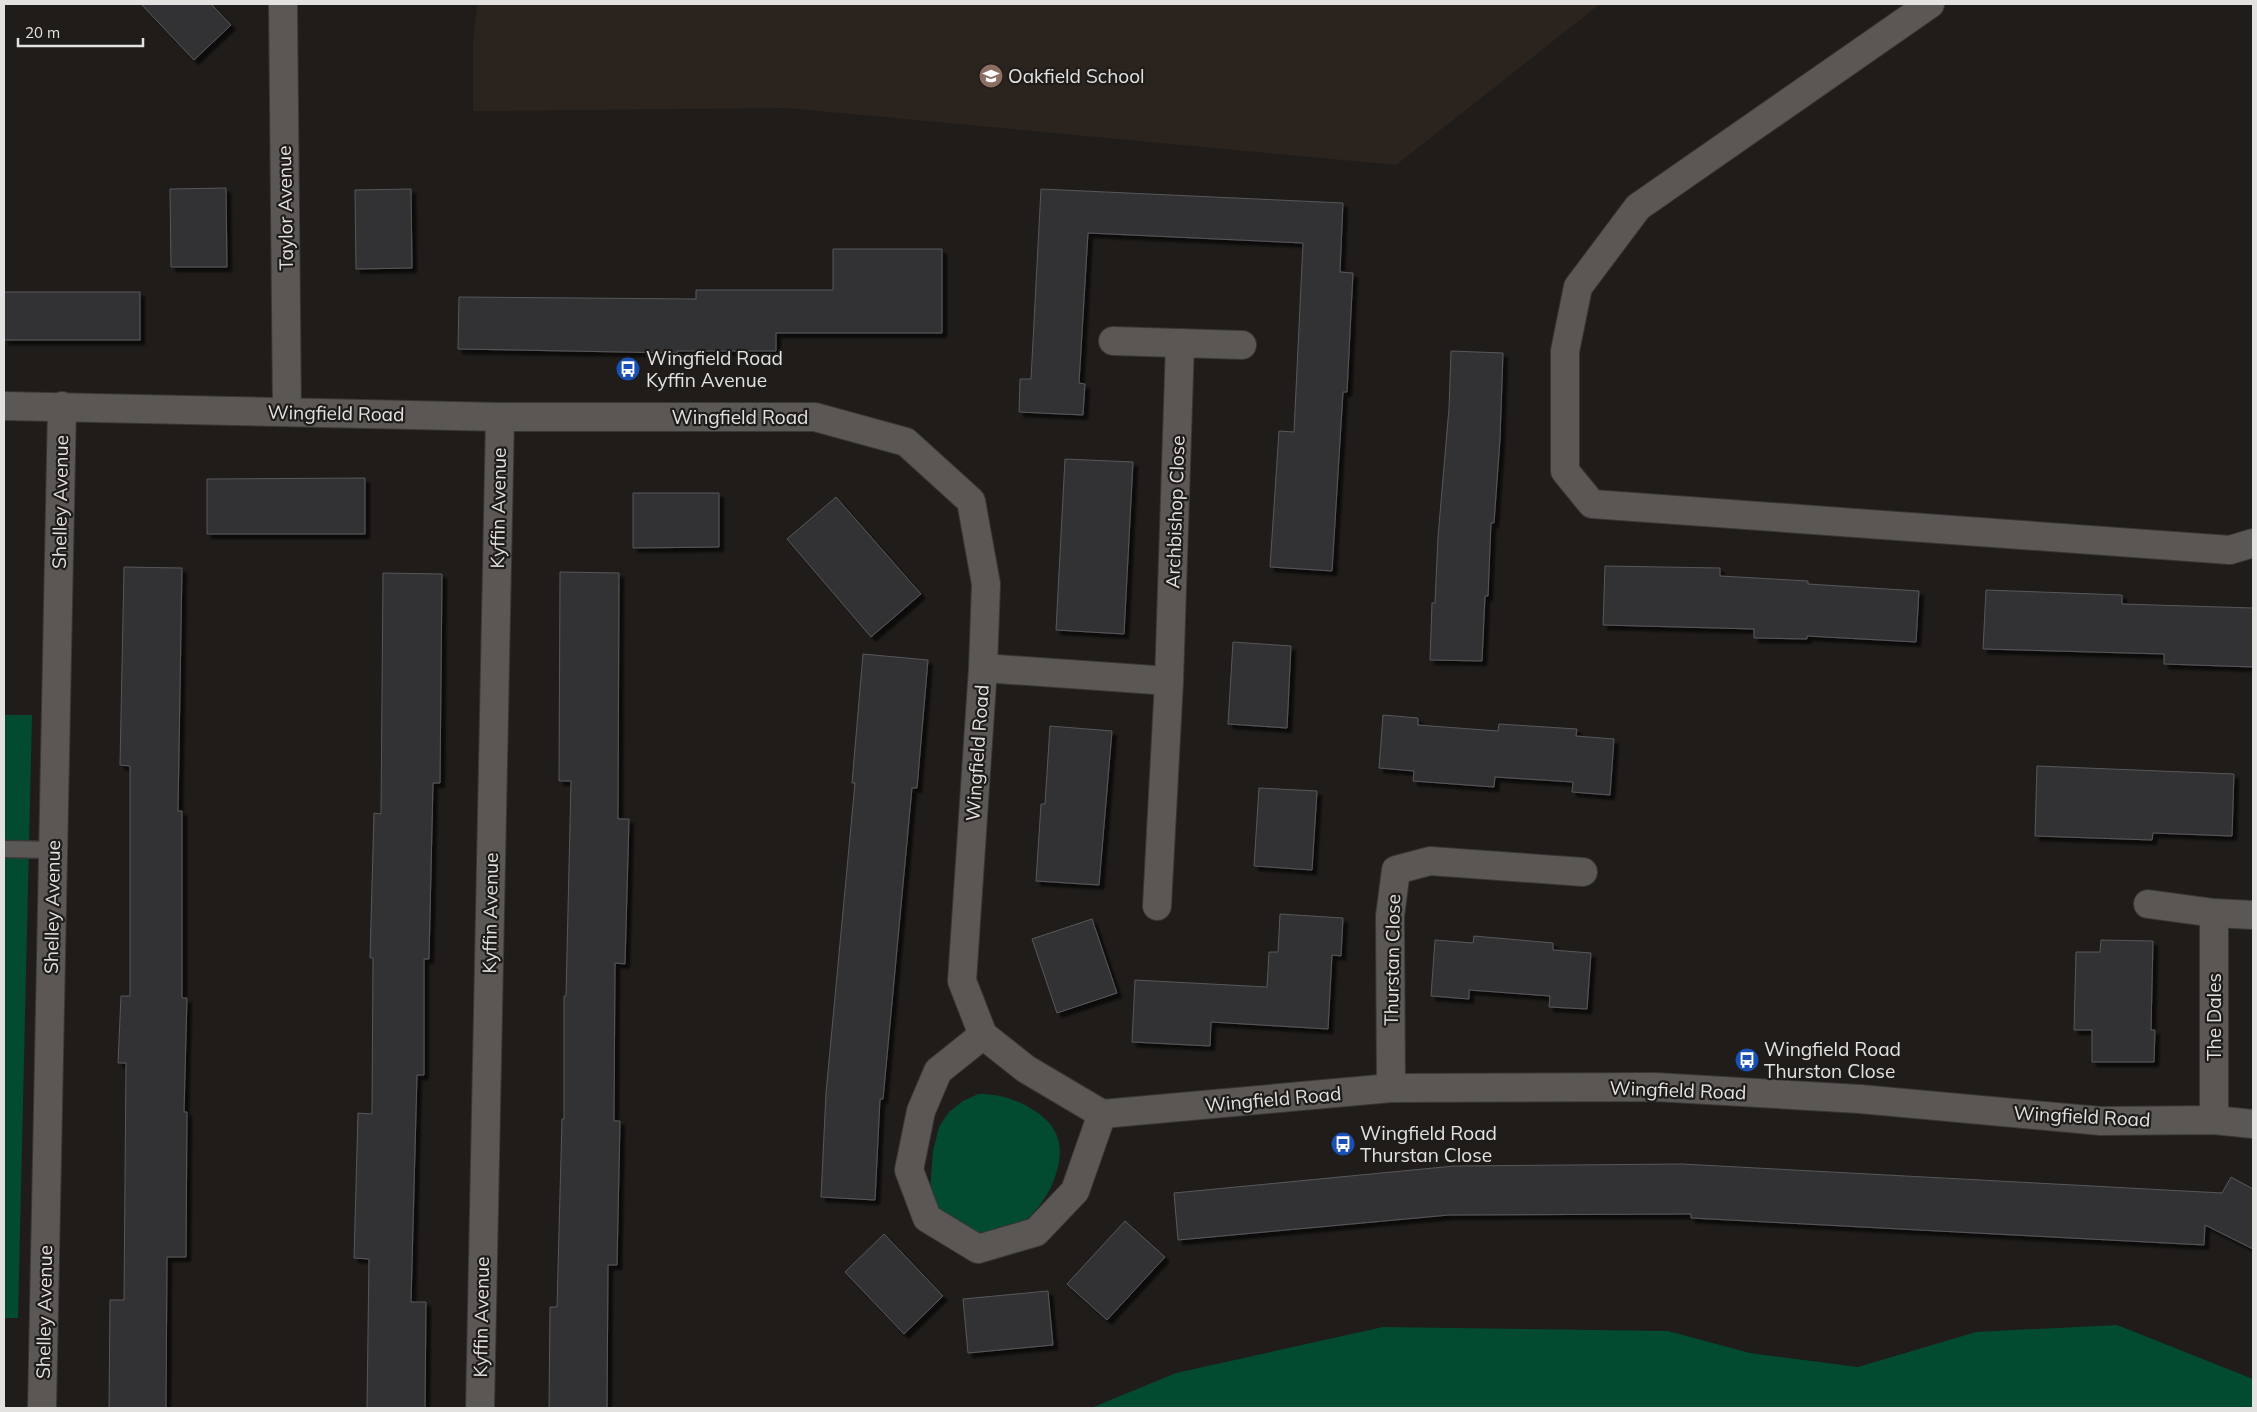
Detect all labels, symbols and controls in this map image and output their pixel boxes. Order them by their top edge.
scale bar [18,15,142,47]
text: 20 m [25,23,60,42]
school or university icon: Oakfield School [978,63,1004,89]
place label: Oakfield School [1008,64,1145,88]
street label: Taylor Avenue [272,145,298,271]
place label: Wingfield Road Kyffin Avenue [646,346,783,392]
bus stop icon: Wingfield Road Kyffin Avenue [615,356,641,382]
street label: Wingfield Road [267,400,405,426]
street label: Wingfield Road [672,405,808,429]
street label: Shelley Avenue [47,435,73,569]
street label: Archbishop Close [1160,435,1190,589]
street label: Kyffin Avenue [485,447,511,569]
street label: Wingfield Road [960,684,994,822]
street label: Shelley Avenue [39,840,65,974]
street label: Kyffin Avenue [477,852,503,974]
street label: Thurstan Close [1379,894,1405,1026]
street label: The Dales [2202,973,2226,1061]
place label: Wingfield Road Thurston Close [1764,1037,1901,1083]
bus stop icon: Wingfield Road Thurston Close [1734,1047,1760,1073]
street label: Wingfield Road [1609,1076,1747,1104]
street label: Wingfield Road [1204,1081,1342,1117]
street label: Wingfield Road [2013,1100,2151,1132]
place label: Wingfield Road Thurstan Close [1360,1121,1497,1167]
bus stop icon: Wingfield Road Thurstan Close [1330,1131,1356,1157]
street label: Shelley Avenue [31,1245,57,1379]
street label: Kyffin Avenue [468,1256,494,1378]

